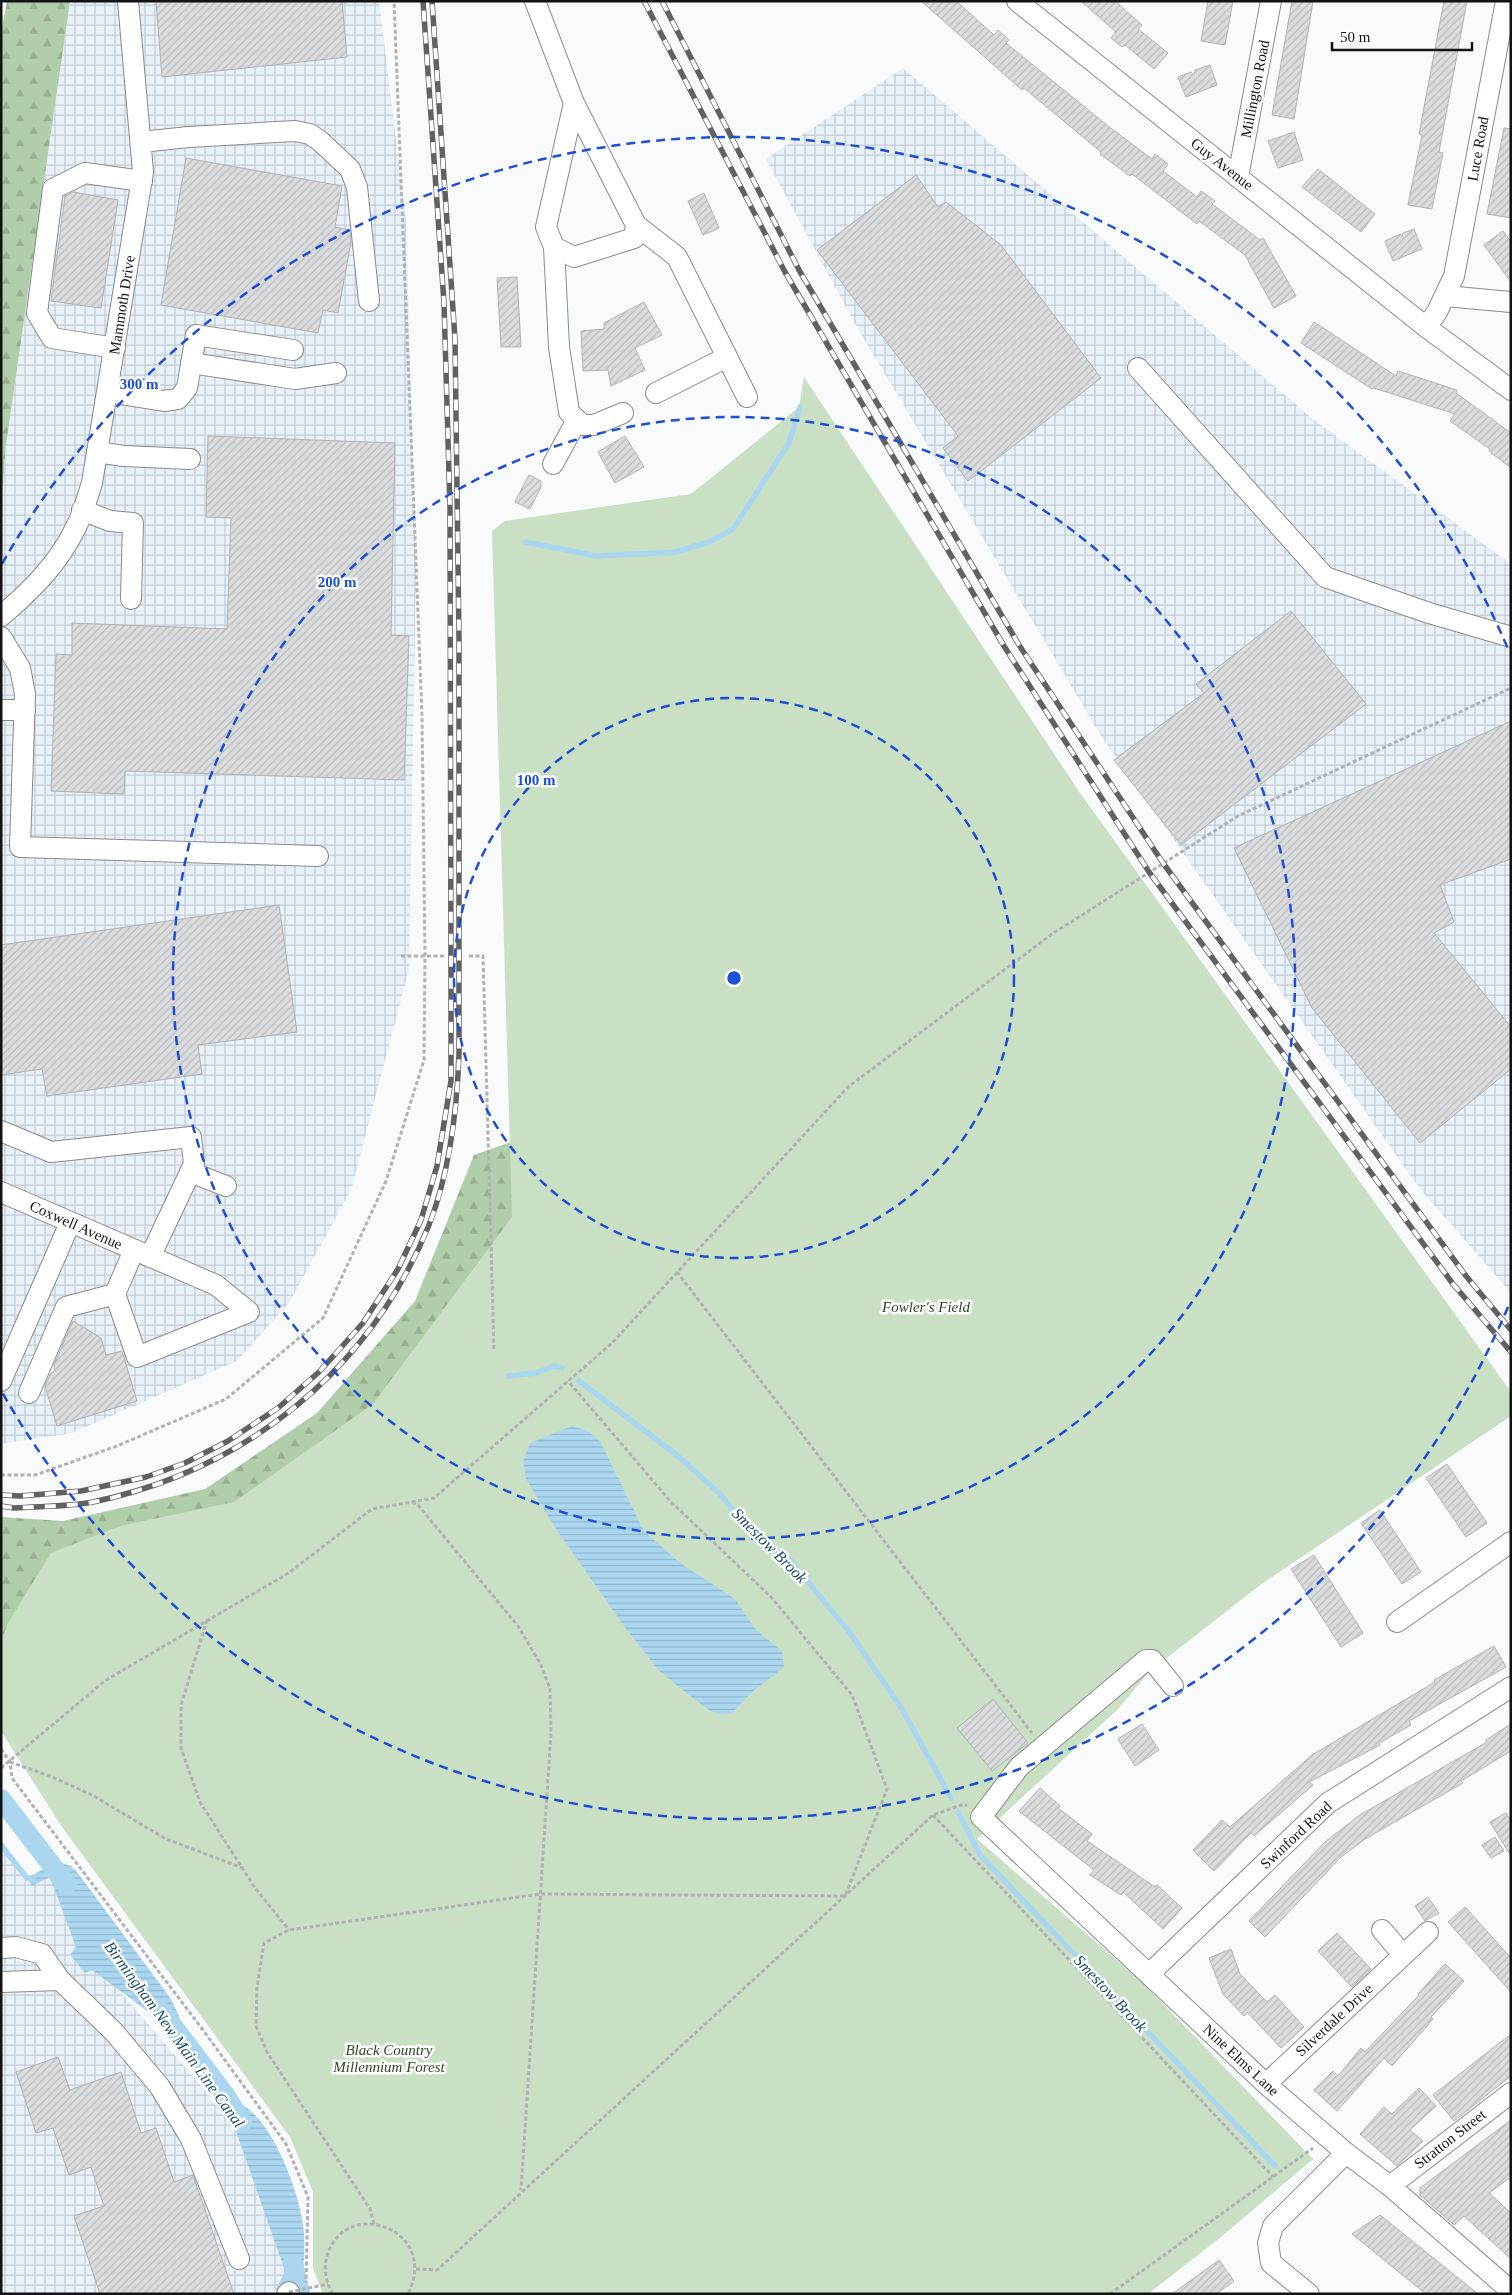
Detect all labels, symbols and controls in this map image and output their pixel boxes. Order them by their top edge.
scale bar [1332,20,1472,52]
text: 50 m [1340,29,1371,45]
street label: Millington Road [1238,38,1272,139]
street label: Luce Road [1464,115,1492,183]
street label: Guy Avenue [1188,135,1256,193]
street label: Mammoth Drive [106,254,138,356]
text: 300 m [120,376,159,392]
text: 200 m [318,574,357,590]
text: 100 m [517,772,556,788]
centre of rings [725,969,743,987]
street label: Coxwell Avenue [27,1197,125,1253]
park label: Fowler's Field [881,1299,970,1315]
water label: Smestow Brook [729,1505,811,1587]
street label: Swinford Road [1257,1798,1335,1872]
water label: Birmingham New Main Line Canal [101,1938,248,2132]
water label: Smestow Brook [1071,1952,1151,2036]
street label: Silverdale Drive [1292,1980,1376,2060]
street label: Nine Elms Lane [1200,2021,1282,2099]
park label: Black Country Millennium Forest [332,2042,446,2075]
street label: Stratton Street [1411,2106,1490,2172]

